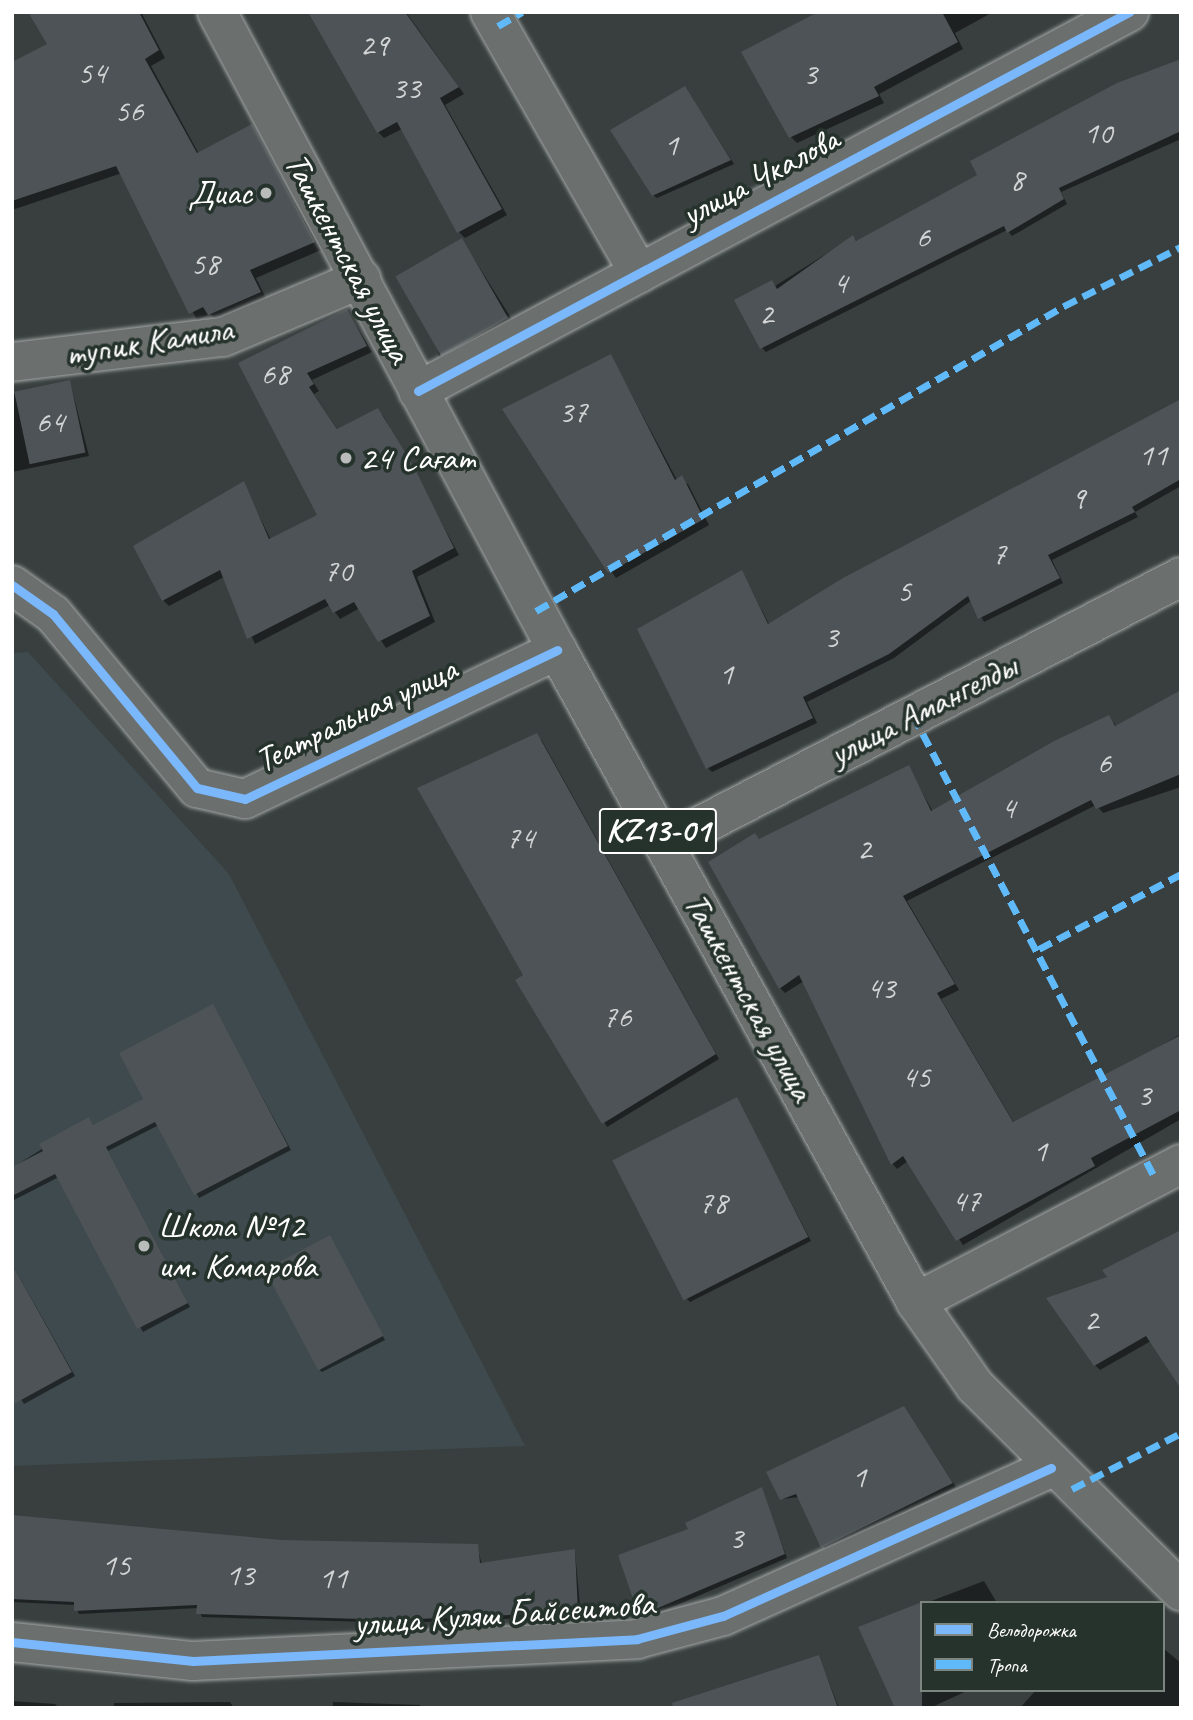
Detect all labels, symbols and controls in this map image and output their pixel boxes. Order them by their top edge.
house number: 29 [360,26,388,64]
house number: 54 [78,54,106,92]
house number: 3 [803,55,817,93]
house number: 33 [392,69,420,107]
house number: 56 [115,92,143,130]
house number: 10 [1084,114,1112,152]
street label: улица Чкалова [675,118,845,236]
house number: 1 [664,126,678,164]
street label: Ташкентская улица [275,145,421,371]
house number: 8 [1010,161,1024,199]
place label: Диас [188,172,252,214]
marker: Диас [258,185,274,201]
house number: 6 [916,218,930,256]
house number: 58 [191,245,219,283]
house number: 4 [833,264,847,302]
house number: 2 [759,295,773,333]
street label: тупик Камила [61,308,237,376]
house number: 68 [261,355,289,393]
house number: 37 [559,393,587,431]
house number: 64 [36,403,64,441]
house number: 11 [1139,436,1167,474]
place label: 24 Сағат [360,437,474,479]
marker: 24 Сағат [338,450,354,466]
house number: 9 [1071,479,1085,517]
house number: 7 [992,535,1006,573]
house number: 70 [324,552,352,590]
house number: 5 [897,572,911,610]
house number: 3 [824,618,838,656]
street label: улица Амангелды [823,645,1023,775]
street label: Театральная улица [247,648,465,782]
house number: 1 [719,655,733,693]
house number: 6 [1097,744,1111,782]
house number: 4 [1001,789,1015,827]
road number: KZ13-01 [598,802,718,860]
house number: 74 [506,819,534,857]
house number: 2 [857,830,871,868]
street label: Ташкентская улица [674,885,824,1109]
house number: 43 [867,969,895,1007]
house number: 76 [603,998,631,1036]
house number: 45 [902,1058,930,1096]
house number: 3 [1137,1076,1151,1114]
house number: 1 [1033,1132,1047,1170]
house number: 47 [952,1182,980,1220]
house number: 78 [699,1184,727,1222]
place label: Школа №12 им. Комарова [158,1205,317,1287]
marker: Школа №12 им. Комарова [136,1238,152,1254]
house number: 2 [1084,1301,1098,1339]
house number: 1 [852,1458,866,1496]
house number: 3 [729,1519,743,1557]
house number: 15 [102,1546,130,1584]
house number: 13 [226,1556,254,1594]
house number: 11 [319,1559,347,1597]
street label: улица Куляш Байсеитова [352,1583,656,1645]
legend [920,1601,1165,1692]
text: Велодорожка [987,1617,1076,1643]
text: Тропа [987,1652,1027,1678]

